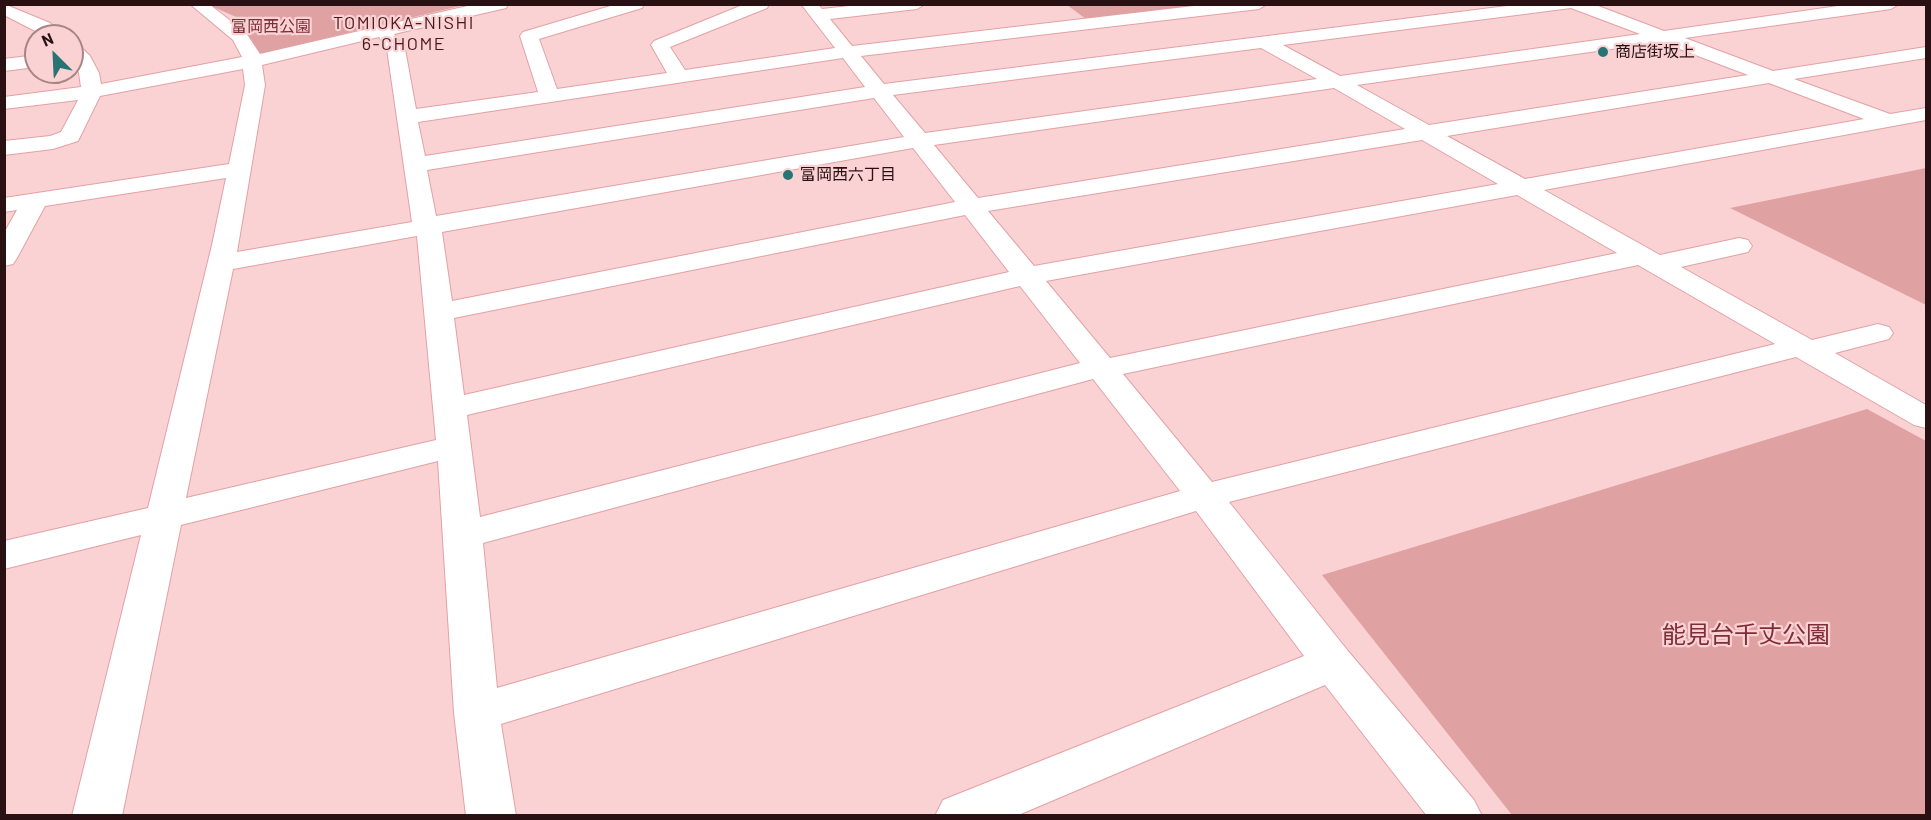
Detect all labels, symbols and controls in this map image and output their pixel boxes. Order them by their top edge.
district label: TOMIOKA-NISHI 6-CHOME [333,12,475,54]
park label: 富岡西公園 [231,17,311,37]
north arrow [24,24,84,84]
text: N [39,28,56,50]
place label: 商店街坂上 [1615,42,1695,62]
marker: 商店街坂上 [1596,45,1610,59]
place label: 富岡西六丁目 [800,165,896,185]
marker: 富岡西六丁目 [781,168,795,182]
park label: 能見台千丈公園 [1662,621,1830,649]

